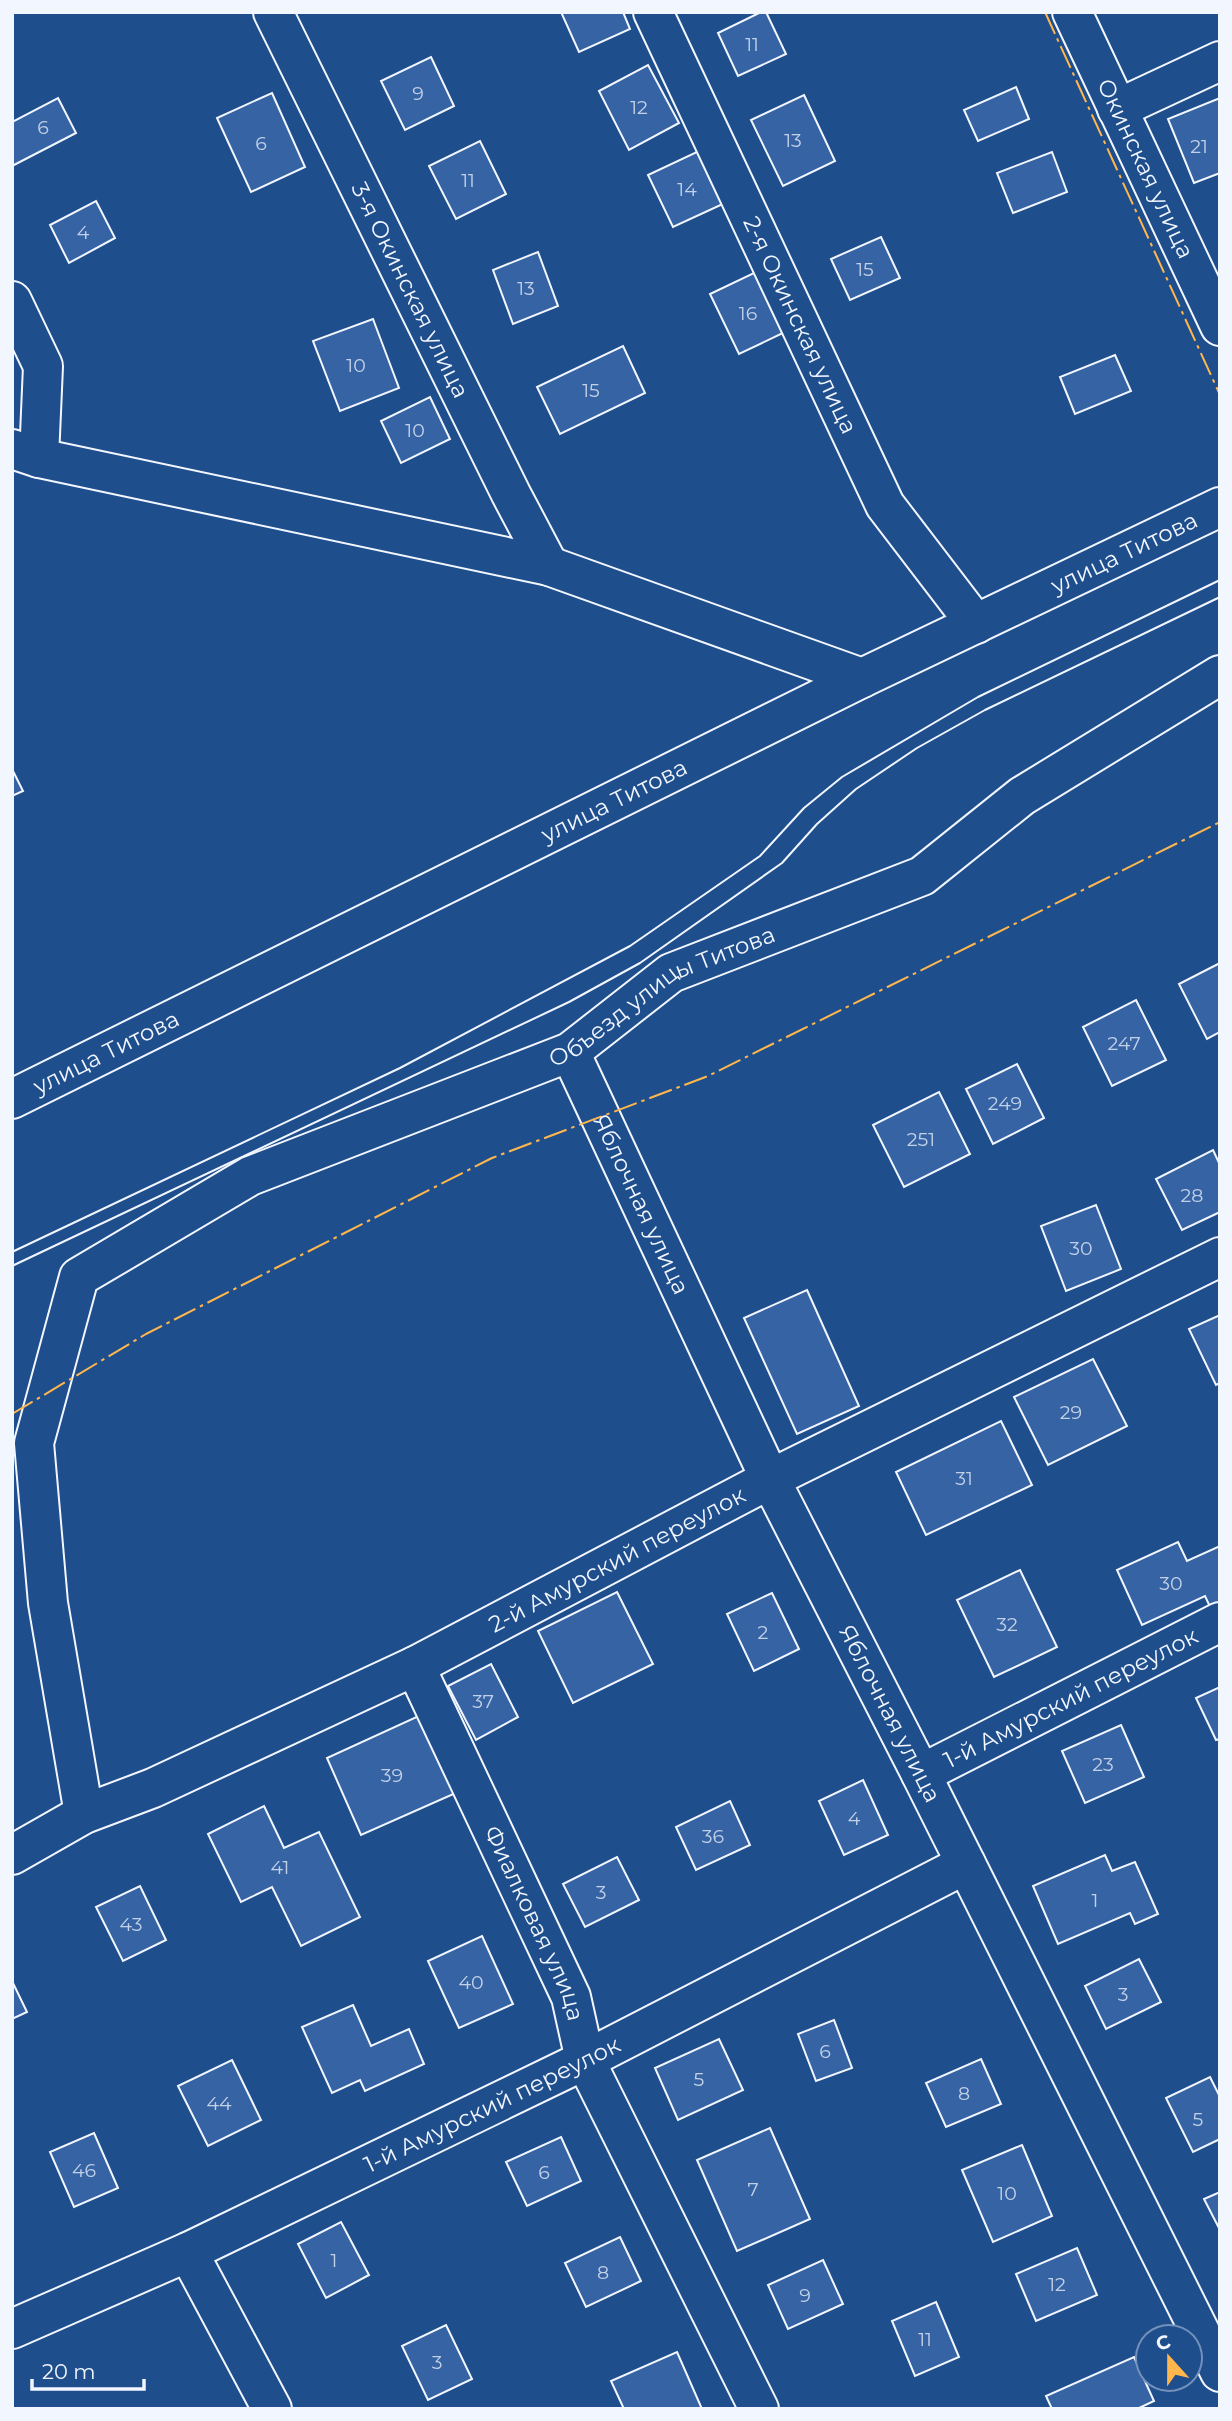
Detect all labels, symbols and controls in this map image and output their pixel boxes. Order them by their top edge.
house number: 11 [745,33,759,56]
street label: Окинская улица [1091,74,1200,263]
house number: 9 [412,82,424,105]
house number: 12 [630,96,648,119]
house number: 6 [37,116,49,139]
house number: 13 [784,129,802,152]
house number: 6 [255,132,267,155]
house number: 21 [1190,135,1208,158]
house number: 11 [461,169,475,192]
street label: 3-я Окинская улица [345,178,475,402]
house number: 14 [677,178,697,201]
street label: 2-я Окинская улица [737,212,863,438]
house number: 4 [77,221,90,244]
house number: 15 [856,258,874,281]
house number: 13 [517,277,535,300]
house number: 16 [739,302,757,325]
house number: 10 [346,354,366,377]
house number: 15 [582,379,600,402]
house number: 10 [405,419,425,442]
street label: улица Титова [1045,506,1202,600]
street label: улица Титова [536,753,692,849]
street label: Объезд улицы Титова [545,920,779,1073]
street label: улица Титова [28,1004,184,1101]
house number: 247 [1107,1032,1141,1055]
house number: 249 [988,1092,1022,1115]
street label: Яблочная улица [587,1110,695,1299]
house number: 251 [907,1128,935,1151]
house number: 28 [1181,1184,1203,1207]
house number: 30 [1069,1237,1093,1260]
house number: 29 [1060,1401,1082,1424]
house number: 31 [955,1467,973,1490]
street label: 2-й Амурский переулок [484,1480,751,1639]
house number: 30 [1159,1572,1183,1595]
house number: 32 [996,1613,1018,1636]
street label: Яблочная улица [833,1620,947,1807]
house number: 2 [758,1621,769,1644]
street label: 1-й Амурский переулок [939,1621,1203,1774]
house number: 37 [472,1690,494,1713]
house number: 23 [1092,1753,1114,1776]
house number: 39 [381,1764,403,1787]
house number: 4 [848,1807,861,1830]
street label: Фиалковая улица [478,1821,590,2023]
house number: 36 [702,1825,724,1848]
house number: 41 [271,1856,289,1879]
house number: 3 [596,1881,606,1904]
house number: 1 [1092,1889,1098,1912]
house number: 43 [120,1913,143,1936]
house number: 40 [458,1971,484,1994]
house number: 3 [1118,1983,1128,2006]
street label: 1-й Амурский переулок [359,2030,625,2179]
house number: 6 [819,2040,831,2063]
house number: 5 [694,2068,705,2091]
house number: 8 [958,2082,970,2105]
house number: 44 [206,2092,232,2115]
house number: 5 [1193,2108,1204,2131]
house number: 46 [72,2159,96,2182]
house number: 6 [538,2161,550,2184]
house number: 7 [747,2178,759,2201]
house number: 10 [997,2182,1017,2205]
house number: 1 [331,2249,337,2272]
house number: 8 [597,2261,609,2284]
house number: 12 [1048,2273,1066,2296]
house number: 9 [799,2284,811,2307]
north arrow [1134,2323,1204,2393]
house number: 11 [918,2328,932,2351]
text: С [1153,2329,1174,2356]
scale bar [32,2348,144,2392]
house number: 3 [432,2351,442,2374]
text: 20 m [42,2359,96,2384]

